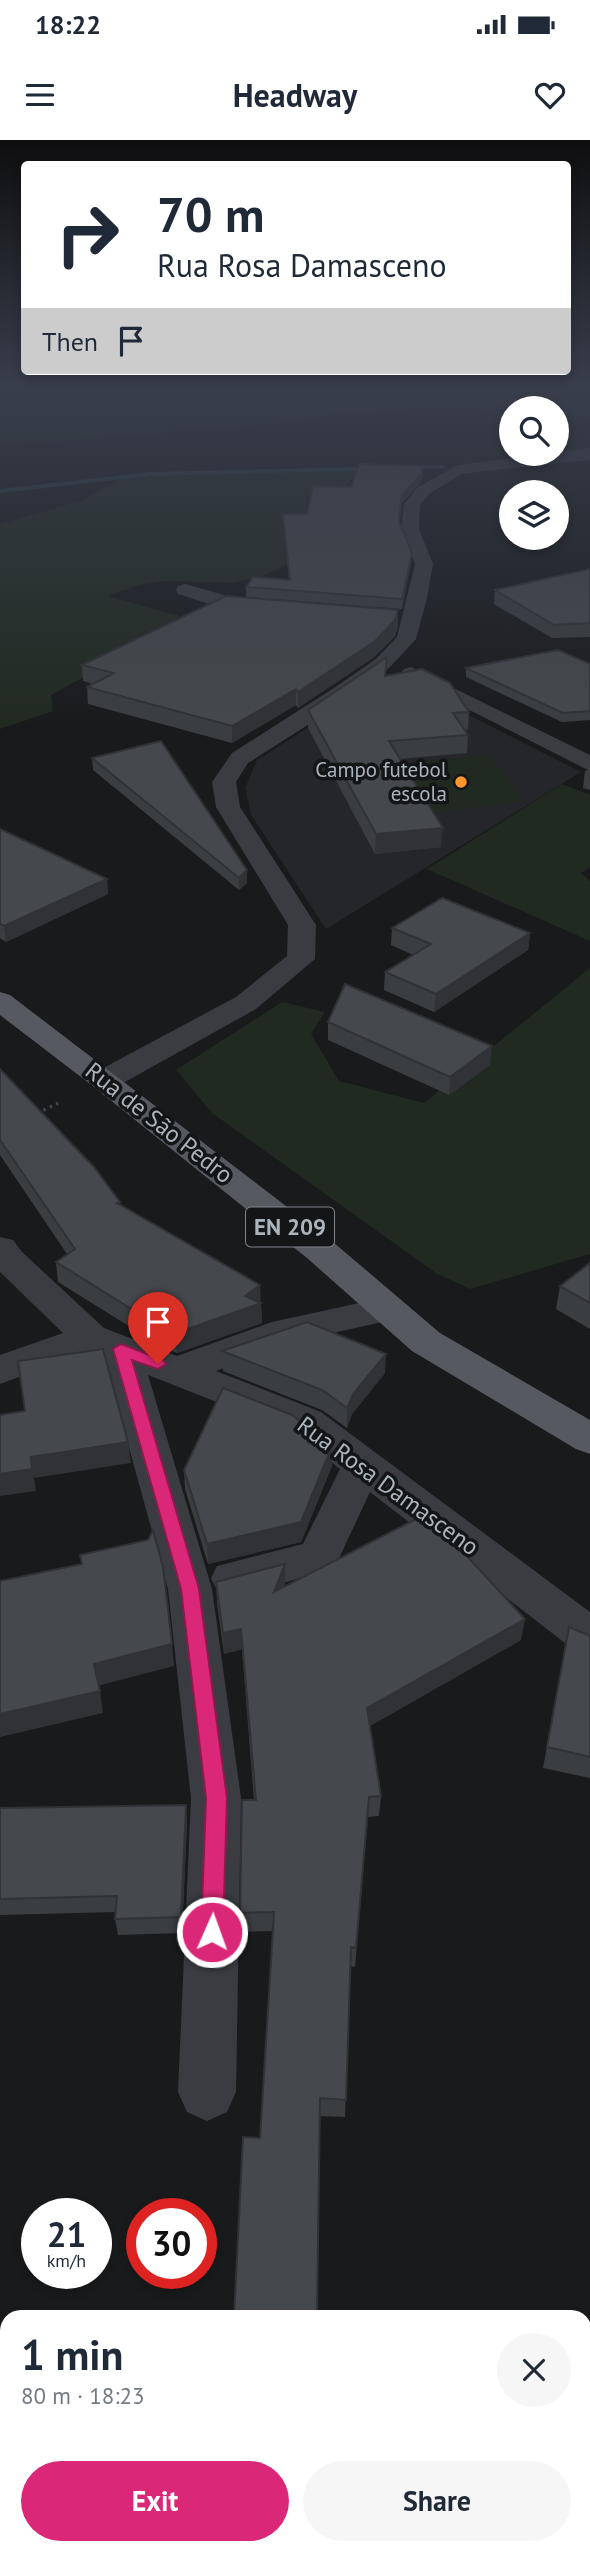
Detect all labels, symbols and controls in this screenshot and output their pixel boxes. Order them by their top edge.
text: 18:22 [35,8,101,41]
text: Headway [233,74,357,116]
icon: menu [21,76,59,114]
icon: heart [531,76,569,114]
text: 70 m [157,182,264,246]
icon: right [42,189,133,280]
text: Rua Rosa Damasceno [157,244,447,286]
icon: arrive [112,322,150,360]
text: Then [42,325,98,358]
map controls [499,396,569,550]
button: search [499,396,569,466]
button: layers [499,480,569,550]
place label: Campo futebol escola [315,756,447,807]
marker: Campo futebol escola [453,774,469,790]
street label: Rua de São Pedro [79,1055,240,1190]
road number: EN 209 [246,1208,334,1246]
pin [128,1292,188,1364]
icon: arrive [139,1303,177,1341]
street label: Rua Rosa Damasceno [291,1409,485,1562]
position arrow [175,1895,249,1969]
speed limit sign: 30 [126,2198,217,2289]
text: 21 [47,2211,86,2257]
text: km/h [47,2249,86,2272]
text: 1 min [21,2327,123,2382]
button: close [497,2333,571,2407]
text: 80 m · 18:23 [21,2381,145,2410]
button: Exit [21,2461,289,2541]
button: Share [303,2461,571,2541]

